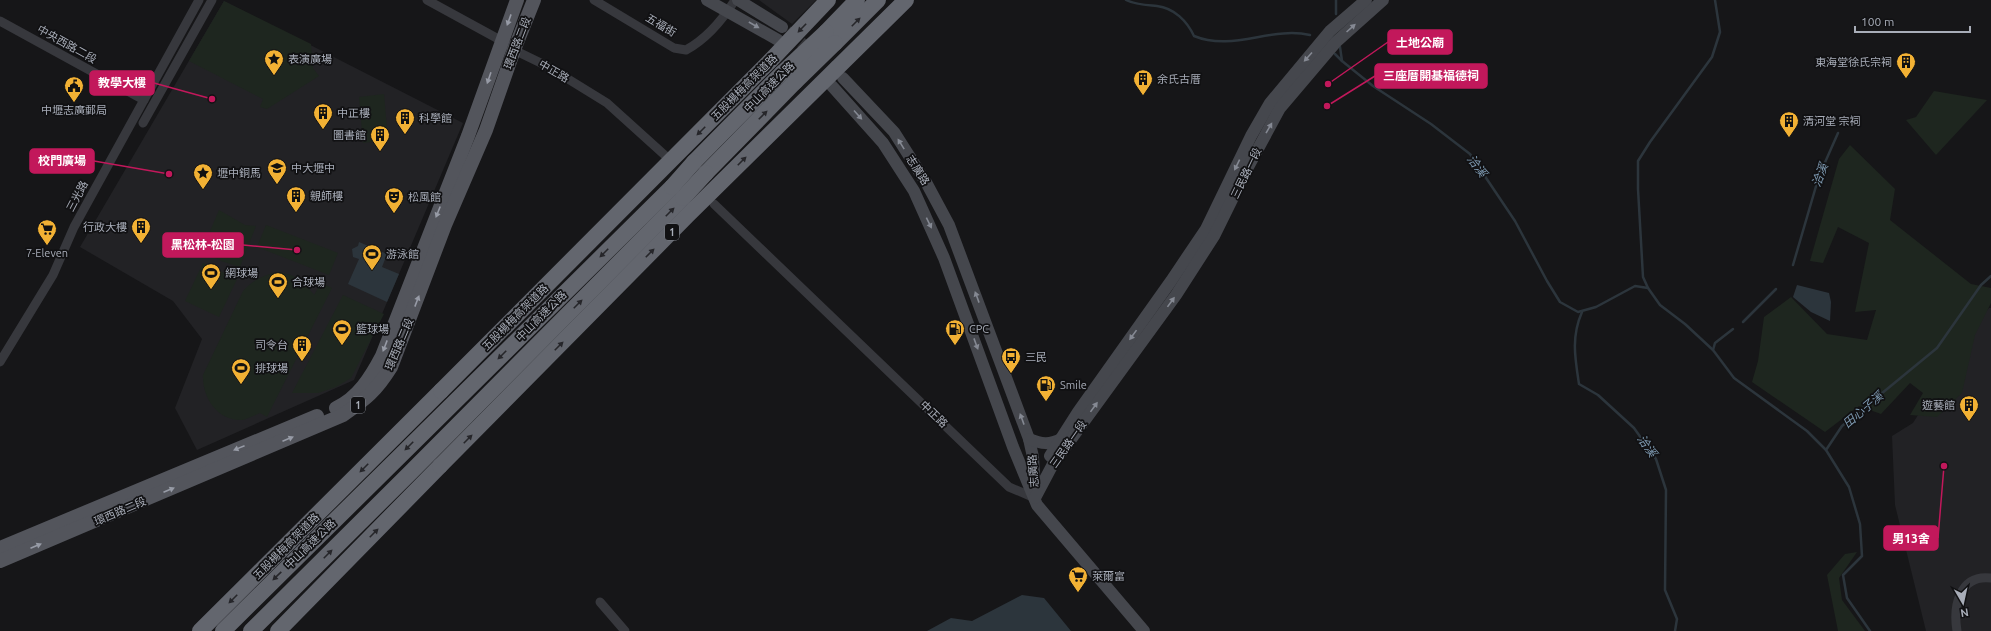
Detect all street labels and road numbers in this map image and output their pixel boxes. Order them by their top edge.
street label: 五福街 [644,11,678,39]
street label: 環西路二段 [502,15,532,71]
street label: 中央西路二段 [35,23,99,65]
street label: 五股楊梅高架道路 [709,52,779,122]
street label: 中正路 [537,58,571,84]
street label: 中山高速公路 [741,59,797,115]
street label: 三民路一段 [1229,146,1263,200]
street label: 志廣路 [904,153,932,187]
street label: 三光路 [64,179,90,213]
road number: 1 [665,224,679,240]
street label: 五股楊梅高架道路 [480,282,550,352]
street label: 中山高速公路 [513,288,569,344]
street label: 環西路二段 [383,316,415,372]
road number: 1 [351,397,365,413]
street label: 中正路 [918,398,950,430]
street label: 三民路一段 [1047,418,1089,470]
street label: 志廣路 [1026,454,1040,488]
street label: 環西路二段 [92,495,148,527]
street label: 五股楊梅高架道路 [251,511,321,581]
street label: 中山高速公路 [282,517,338,571]

